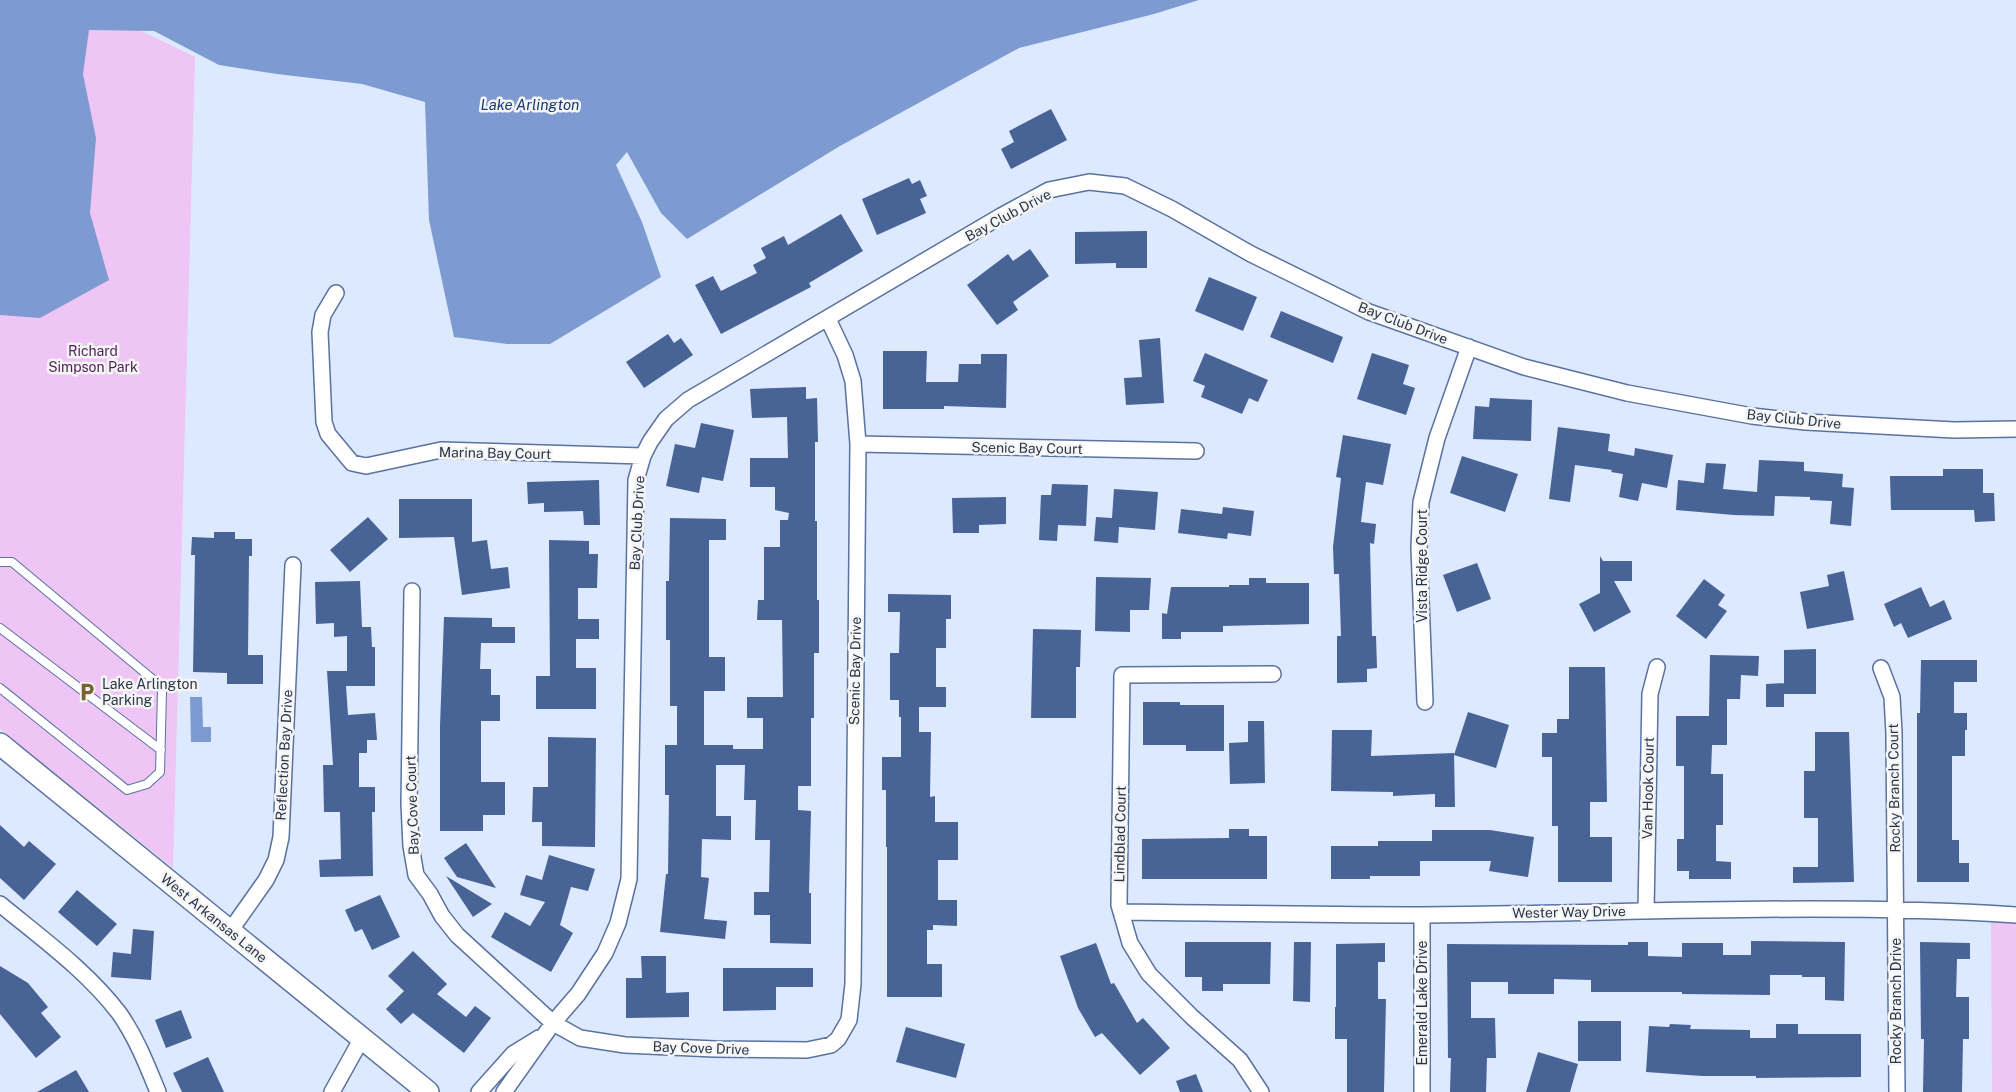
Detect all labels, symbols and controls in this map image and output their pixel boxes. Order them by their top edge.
water label: Lake Arlington [481,96,579,113]
street label: Bay Club Drive [962,186,1054,244]
street label: Bay Club Drive [1356,299,1450,347]
park label: Richard Simpson Park [48,343,138,375]
street label: Bay Club Drive [1746,406,1842,432]
street label: Scenic Bay Court [971,439,1083,457]
street label: Marina Bay Court [439,444,551,462]
street label: Bay Club Drive [627,475,647,571]
street label: Vista Ridge Court [1414,509,1430,623]
street label: Scenic Bay Drive [846,617,864,725]
place label: Lake Arlington Parking [102,676,198,708]
parking icon: Lake Arlington Parking [76,681,98,703]
street label: Reflection Bay Drive [273,689,295,821]
street label: Rocky Branch Court [1885,723,1903,853]
street label: Van Hook Court [1639,737,1657,839]
street label: Bay Cove Court [402,755,422,855]
street label: Lindblad Court [1111,786,1129,882]
street label: West Arkansas Lane [158,870,270,966]
street label: Wester Way Drive [1512,903,1626,921]
street label: Rocky Branch Drive [1888,938,1904,1064]
street label: Emerald Lake Drive [1414,940,1430,1066]
street label: Bay Cove Drive [652,1038,750,1058]

